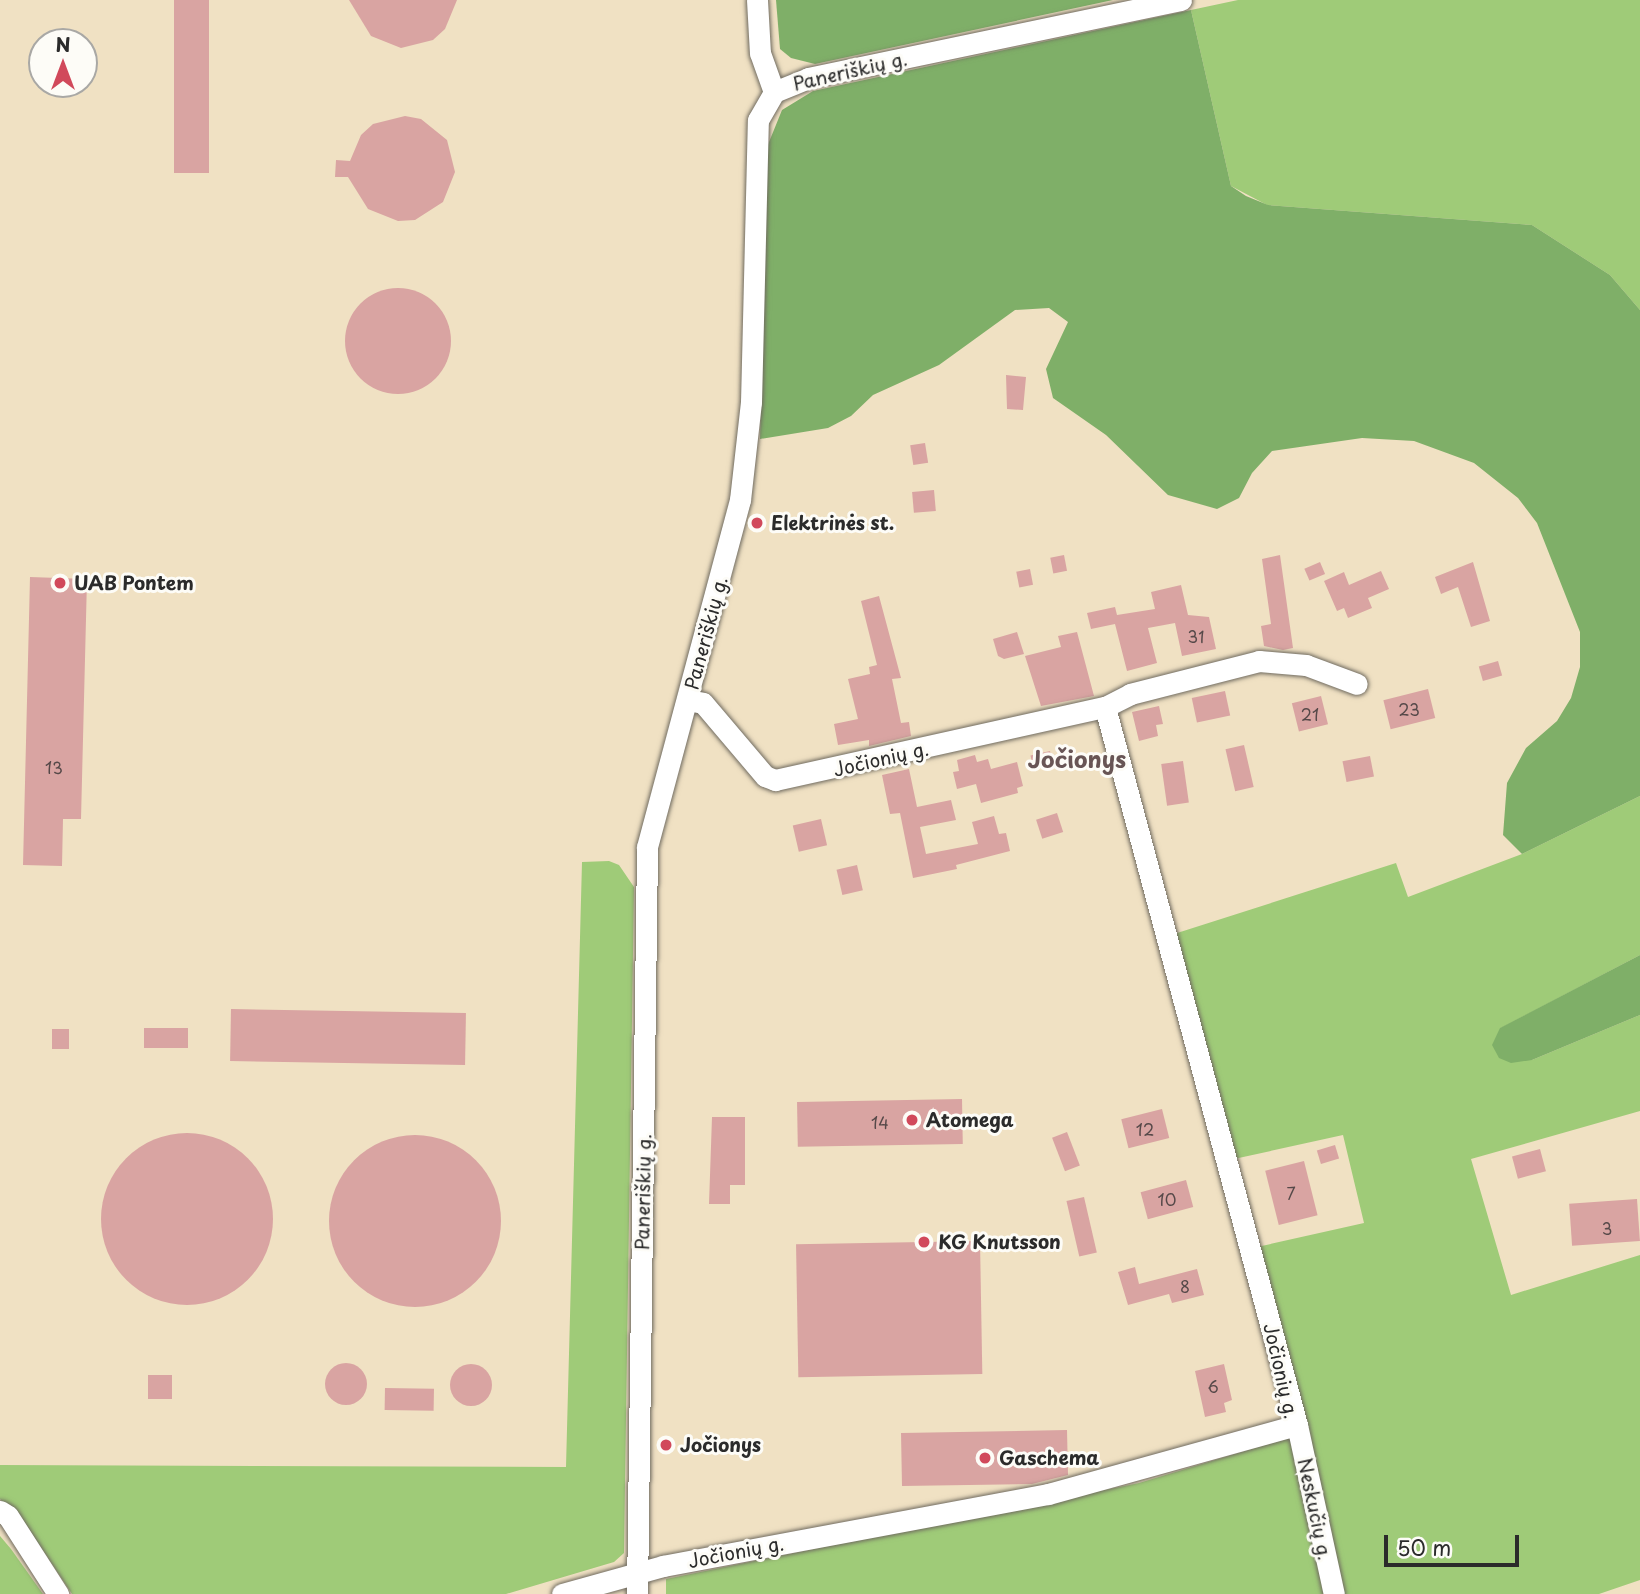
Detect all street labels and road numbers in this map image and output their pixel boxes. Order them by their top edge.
street label: Paneriškių g. [791,47,909,95]
street label: Paneriškių g. [680,574,732,692]
street label: Jočionių g. [831,737,931,781]
street label: Paneriškių g. [631,1134,655,1250]
street label: Jočionių g. [1259,1321,1303,1421]
street label: Neskučių g. [1293,1456,1337,1562]
street label: Jočionių g. [686,1532,786,1572]

